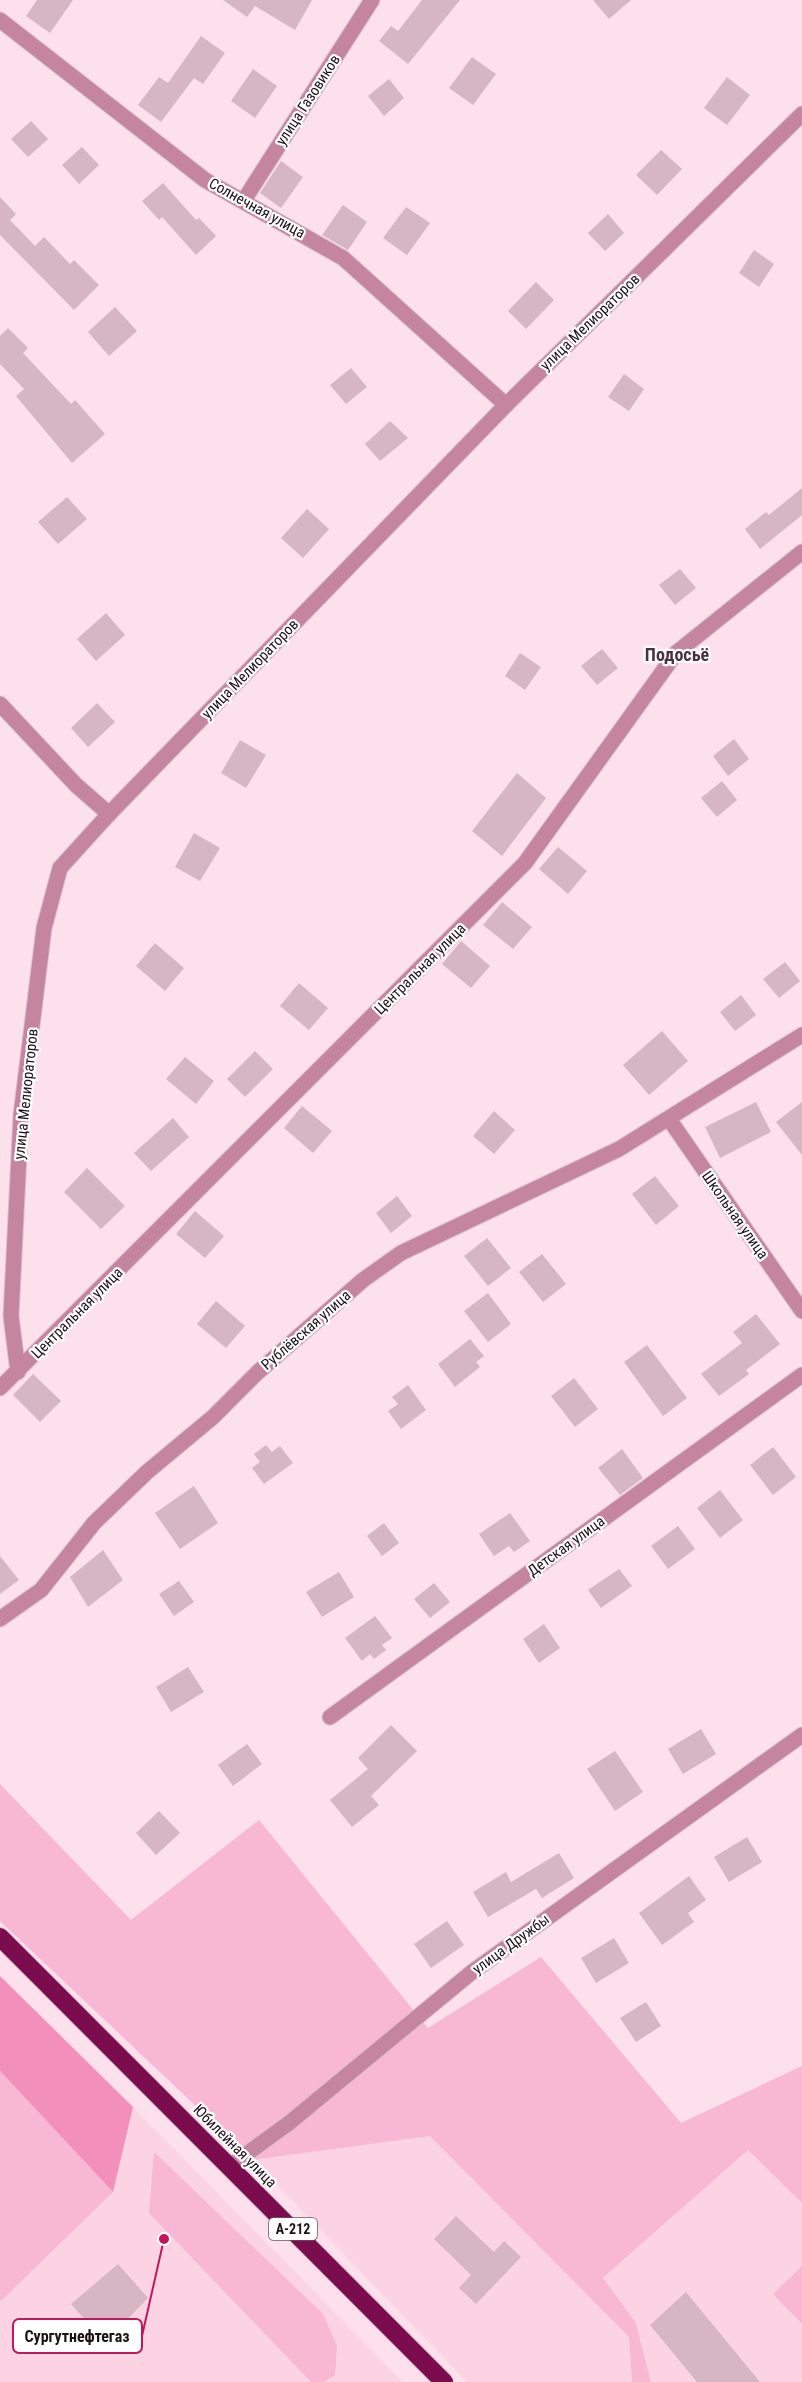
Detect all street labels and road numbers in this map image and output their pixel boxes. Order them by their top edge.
street label: улица Газовиков [272,51,344,149]
street label: Солнечная улица [206,174,308,242]
street label: улица Мелиораторов [536,270,644,374]
street label: улица Мелиораторов [198,615,302,723]
street label: Центральная улица [371,920,469,1018]
street label: улица Мелиораторов [10,1028,42,1160]
street label: Школьная улица [698,1168,772,1262]
street label: Центральная улица [28,1264,126,1362]
street label: Рублёвская улица [258,1286,354,1374]
street label: Детская улица [524,1512,608,1580]
street label: улица Дружбы [469,1910,553,1978]
street label: Юбилейная улица [190,2101,280,2191]
road number: А-212 [269,2218,317,2240]

